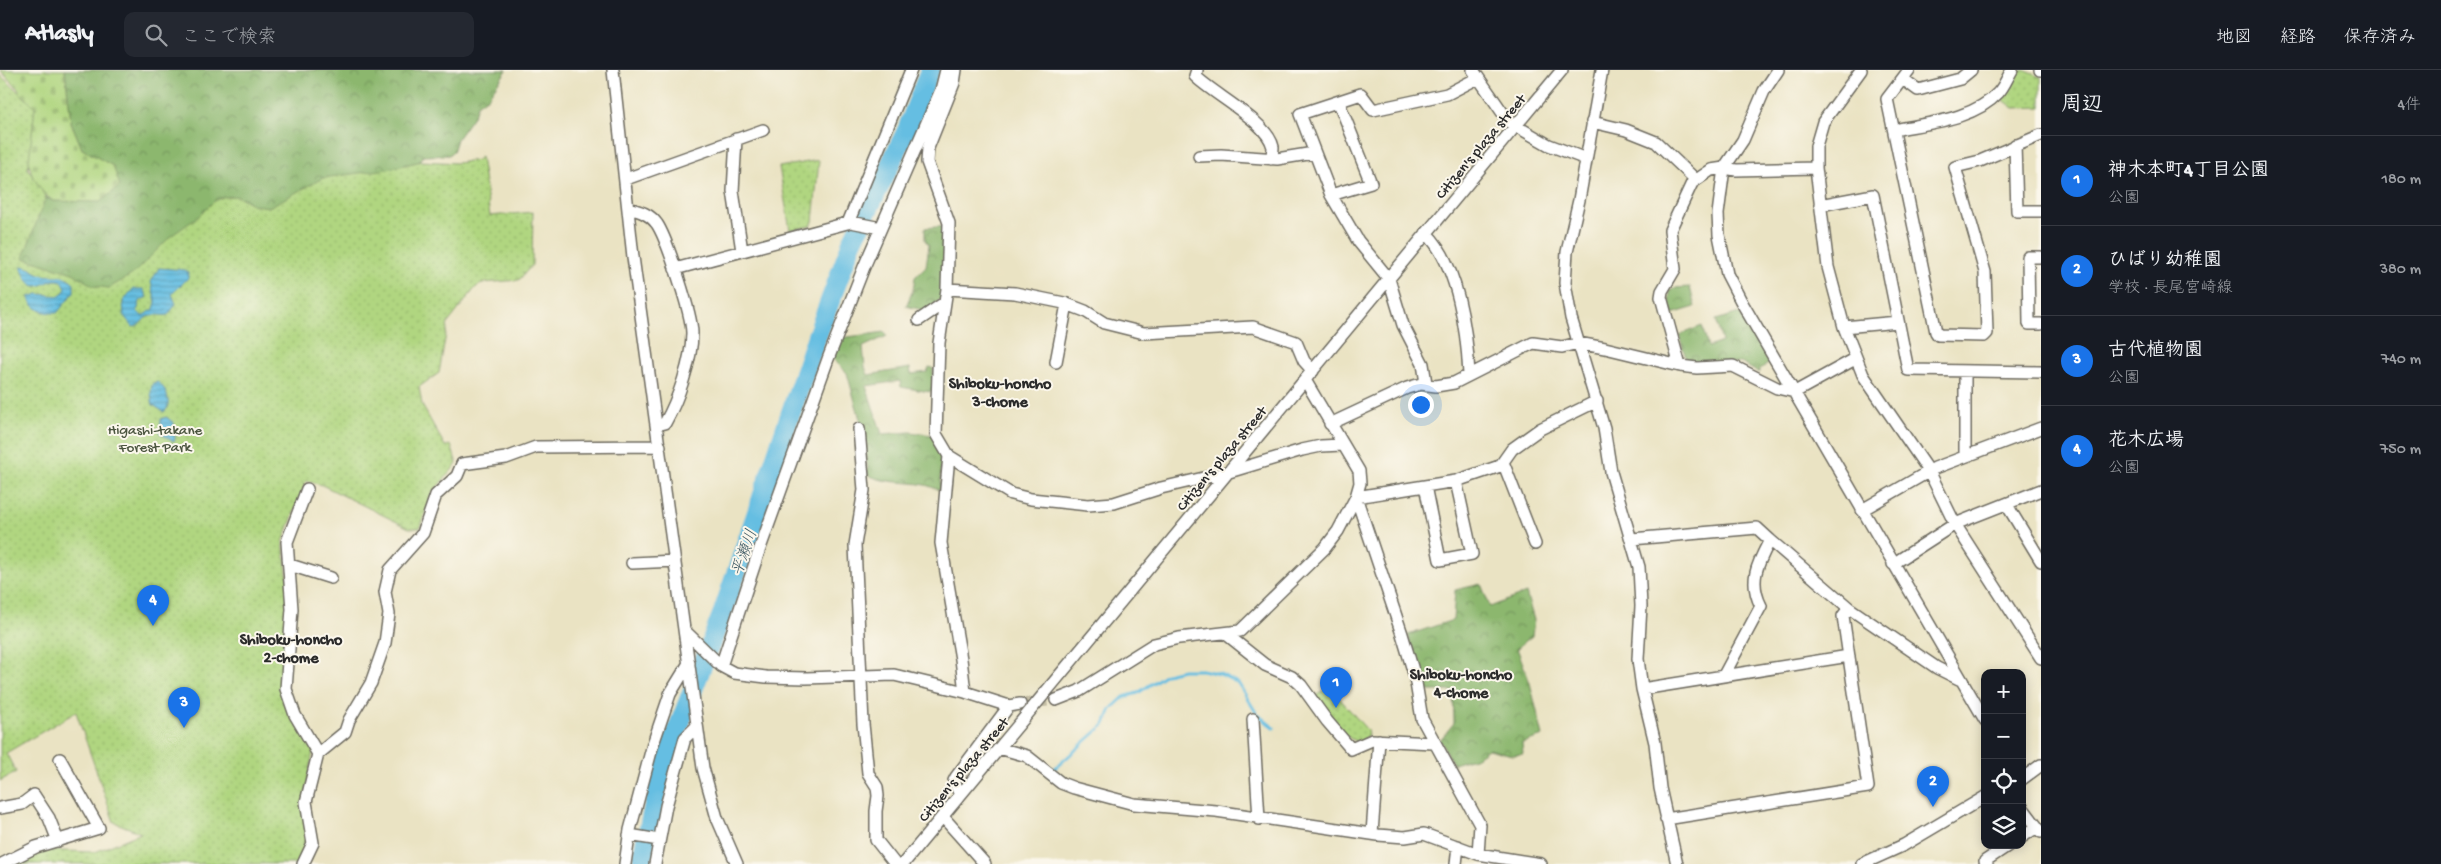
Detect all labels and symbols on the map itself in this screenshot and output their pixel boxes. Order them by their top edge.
street label: Citizen's plaza street [1432,90,1532,203]
district label: Shiboku-honcho 3-chome [949,376,1052,413]
your location [1408,392,1434,418]
street label: Citizen's plaza street [1173,402,1273,515]
park label: Higashi-takane Forest Park [108,422,203,457]
water label: 平瀬川 [729,527,763,579]
pin: 4 [137,585,169,626]
district label: Shiboku-honcho 2-chome [240,632,343,669]
pin: 1 [1320,667,1352,708]
district label: Shiboku-honcho 4-chome [1410,667,1513,704]
pin: 3 [168,687,200,728]
street label: Citizen's plaza street [915,713,1015,826]
pin: 2 [1917,766,1949,807]

